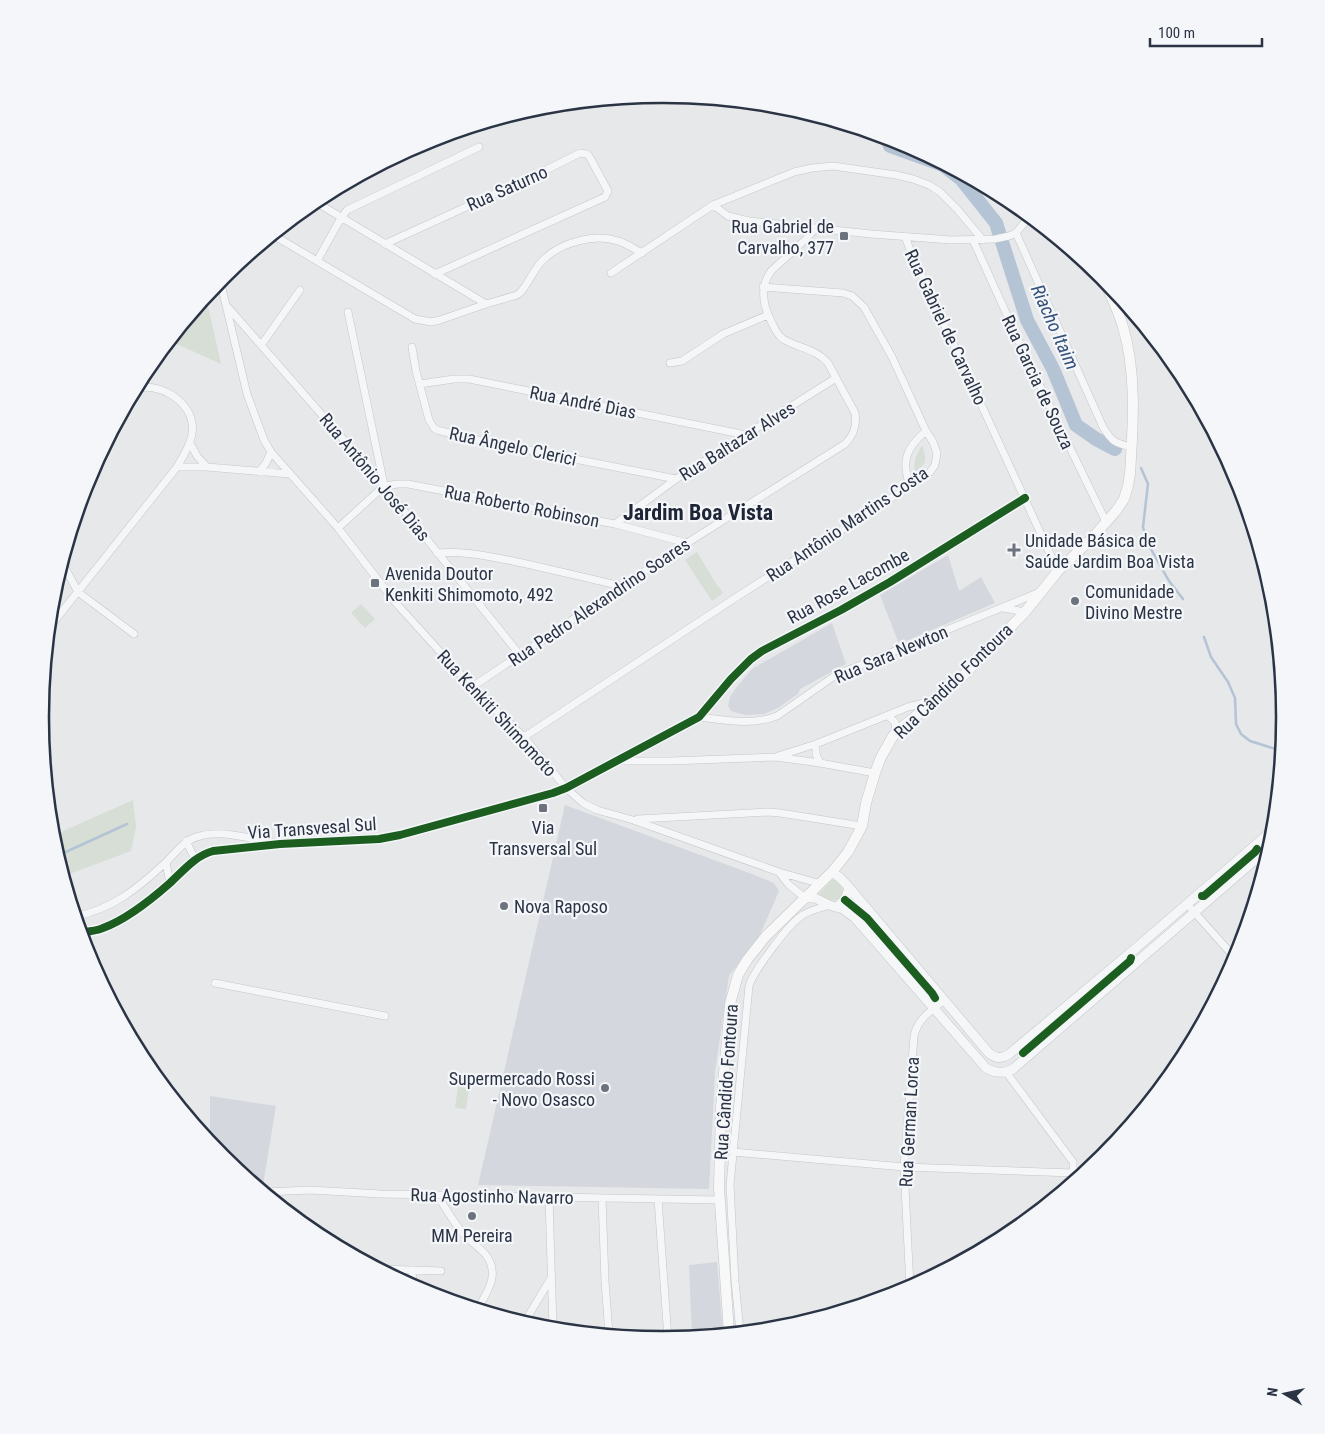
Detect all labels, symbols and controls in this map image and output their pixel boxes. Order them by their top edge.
scale bar [1150,15,1262,47]
text: 100 m [1158,24,1195,42]
street label: Rua Saturno [463,161,551,215]
place label: Rua Gabriel de Carvalho, 377 [731,216,834,258]
marker: Rua Gabriel de Carvalho, 377 [838,230,850,242]
street label: Rua Gabriel de Carvalho [901,246,991,408]
water label: Riacho Itaim [1026,281,1084,373]
street label: Rua Garcia de Souza [998,311,1078,453]
street label: Rua André Dias [528,381,638,423]
street label: Rua Baltazar Alves [675,397,799,485]
street label: Rua Antônio José Dias [316,409,434,545]
street label: Rua Ângelo Clerici [447,422,579,470]
street label: Rua Antônio Martins Costa [762,462,932,586]
street label: Rua Roberto Robinson [443,481,601,531]
district label: Jardim Boa Vista [623,500,773,525]
place label: Unidade Básica de Saúde Jardim Boa Vista [1025,530,1195,572]
street label: Rua Pedro Alexandrino Soares [504,533,694,671]
marker: Unidade Básica de Saúde Jardim Boa Vista [1007,543,1021,557]
street label: Rua Rose Lacombe [784,544,912,628]
place label: Avenida Doutor Kenkiti Shimomoto, 492 [385,563,554,605]
marker: Avenida Doutor Kenkiti Shimomoto, 492 [369,577,381,589]
place label: Comunidade Divino Mestre [1085,581,1182,623]
marker: Comunidade Divino Mestre [1069,595,1081,607]
street label: Rua Cândido Fontoura [889,619,1017,743]
street label: Rua Sara Newton [831,621,951,687]
street label: Rua Kenkiti Shimomoto [433,645,561,781]
marker: Via Transversal Sul [537,802,549,814]
street label: Via Transvesal Sul [247,813,377,843]
place label: Via Transversal Sul [489,817,597,859]
place label: Nova Raposo [514,896,608,917]
marker: Nova Raposo [498,900,510,912]
street label: Rua Cândido Fontoura [710,1003,742,1161]
street label: Rua German Lorca [895,1056,923,1188]
place label: Supermercado Rossi - Novo Osasco [449,1068,595,1110]
marker: Supermercado Rossi - Novo Osasco [599,1082,611,1094]
street label: Rua Agostinho Navarro [410,1184,574,1208]
marker: MM Pereira [466,1210,478,1222]
place label: MM Pereira [431,1225,513,1246]
north arrow [1260,1369,1310,1419]
text: N [1264,1386,1281,1397]

